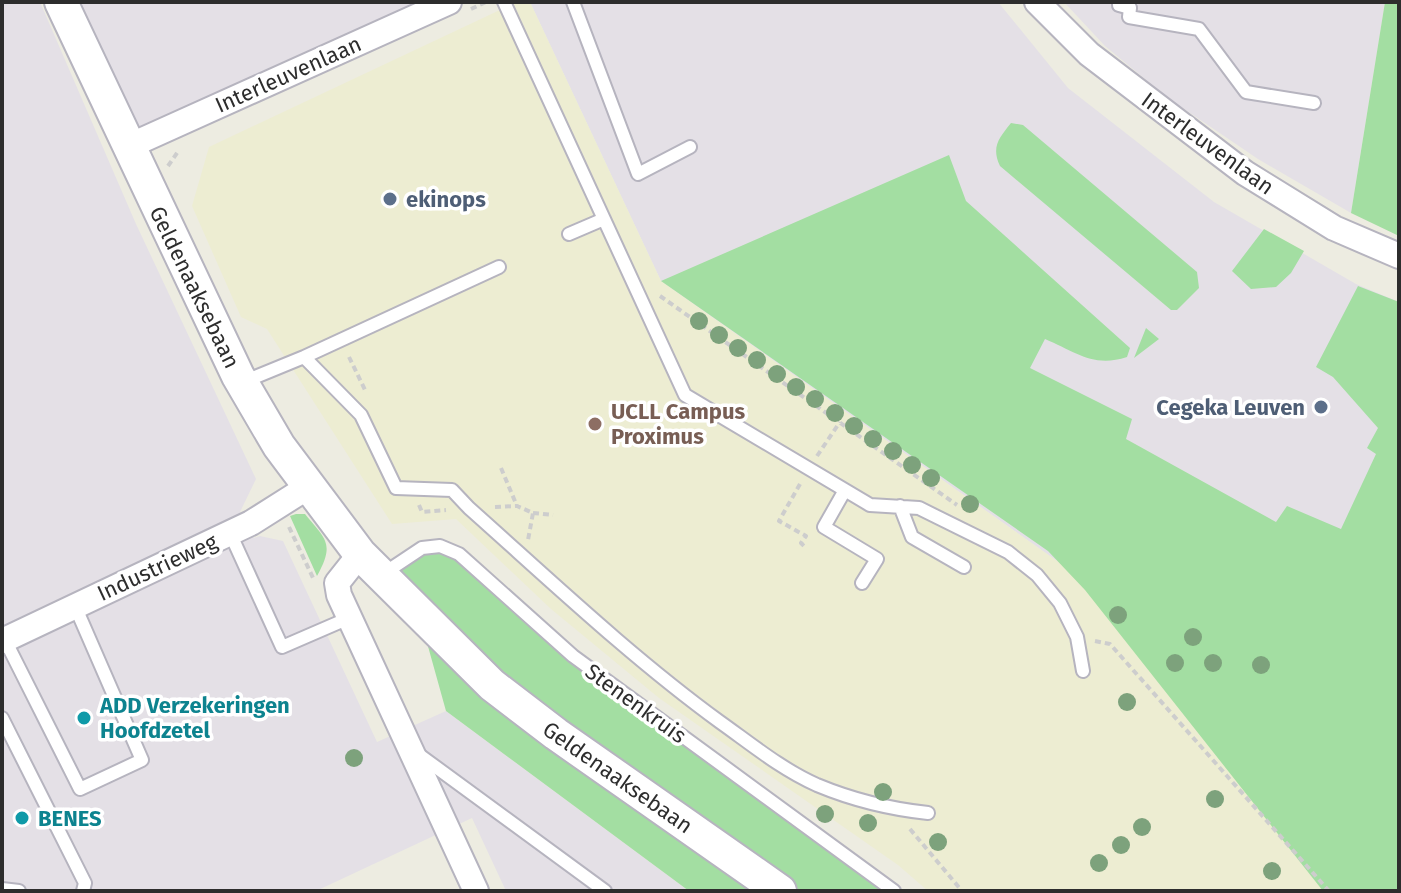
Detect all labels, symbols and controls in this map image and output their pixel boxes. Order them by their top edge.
street label: Interleuvenlaan [211,30,366,119]
street label: Interleuvenlaan [1136,86,1279,201]
place label: ekinops [406,186,486,213]
marker: ekinops [381,190,399,208]
street label: Geldenaaksebaan [144,202,245,373]
place label: Cegeka Leuven [1156,394,1305,421]
place label: UCLL Campus Proximus [611,398,746,450]
marker: Cegeka Leuven [1312,398,1330,416]
marker: UCLL Campus Proximus [586,415,604,433]
street label: Industrieweg [93,528,222,607]
street label: Stenenkruis [580,658,692,749]
place label: ADD Verzekeringen Hoofdzetel [99,692,290,744]
marker: ADD Verzekeringen Hoofdzetel [75,709,93,727]
street label: Geldenaaksebaan [537,716,698,839]
place label: BENES [38,805,102,832]
marker: BENES [13,809,31,827]

